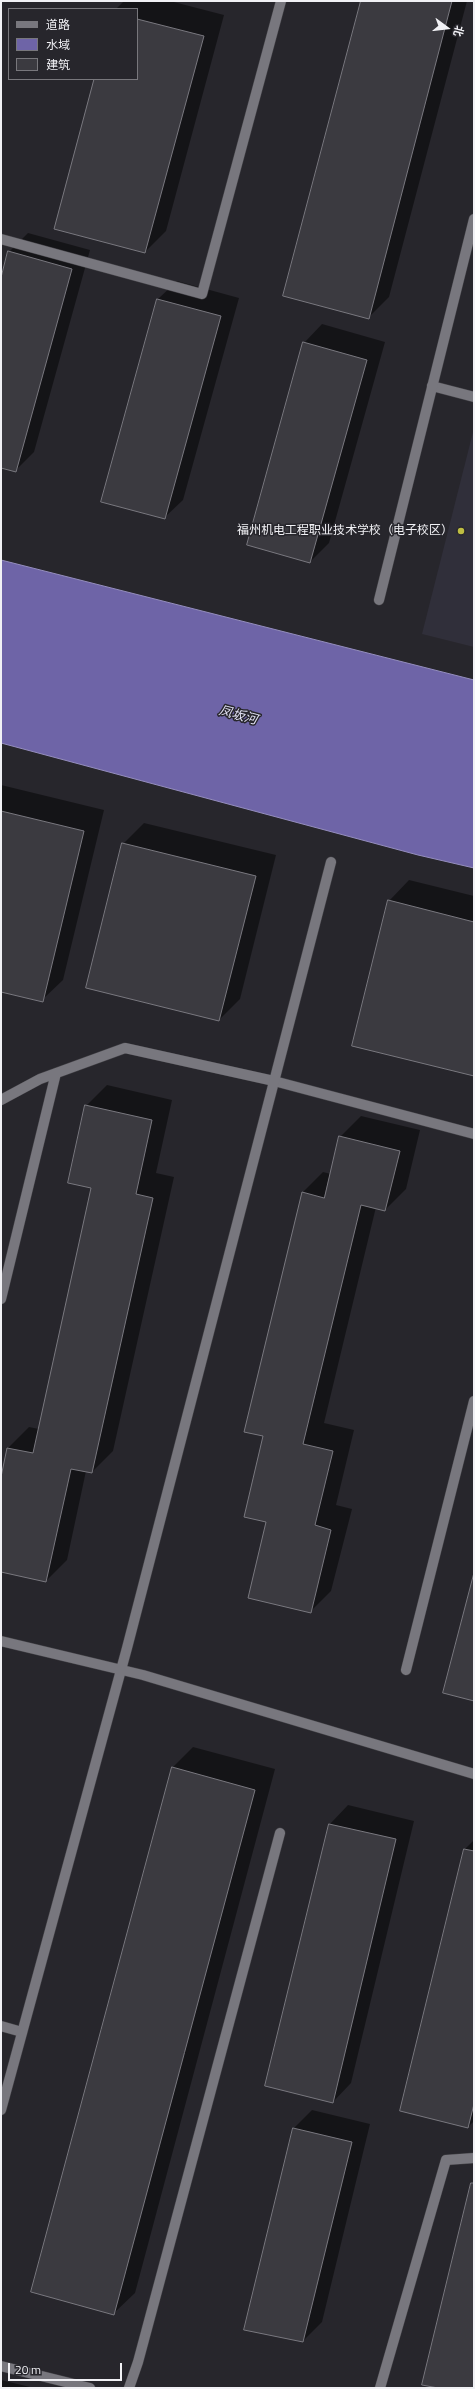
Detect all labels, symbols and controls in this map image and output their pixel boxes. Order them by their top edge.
legend [8,8,138,80]
north arrow [427,8,467,48]
text: 道路 [46,15,70,34]
text: 北 [449,24,468,38]
text: 水域 [46,35,70,54]
text: 建筑 [46,55,70,74]
place label: 福州机电工程职业技术学校（电子校区） [237,524,453,538]
marker: 福州机电工程职业技术学校（电子校区） [456,526,466,536]
water label: 凤坂河 [217,703,259,729]
scale bar [10,2355,124,2381]
text: 20 m [15,2360,41,2379]

